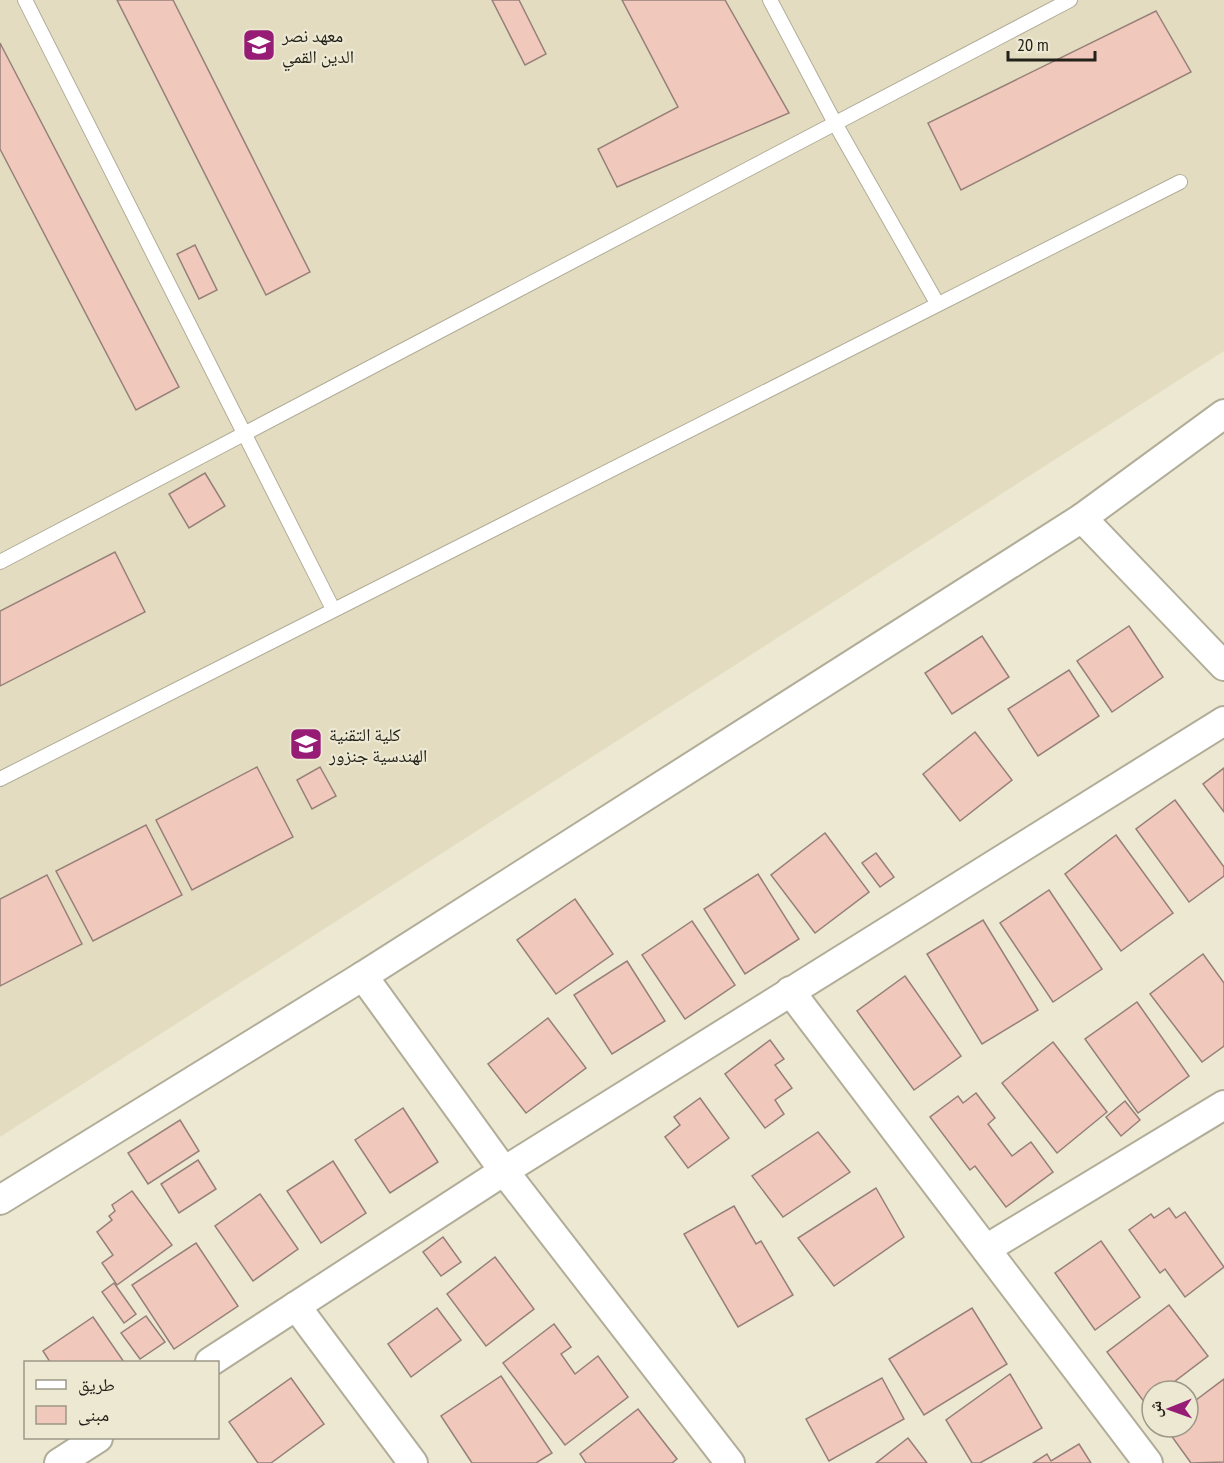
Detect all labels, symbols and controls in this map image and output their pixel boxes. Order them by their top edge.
place label: معهد نصر الدين القمي [281,24,354,71]
scale bar [1008,24,1095,62]
school or university icon: معهد نصر الدين القمي [241,27,277,63]
text: 20 m [1017,33,1049,56]
place label: كلية التقنية الهندسية جنزور [328,723,427,767]
school or university icon: كلية التقنية الهندسية جنزور [288,726,324,762]
legend [24,1361,219,1439]
text: طريق [78,1373,115,1396]
north arrow [1140,1379,1200,1439]
text: ش [1145,1401,1165,1418]
text: مبنى [78,1403,109,1426]

